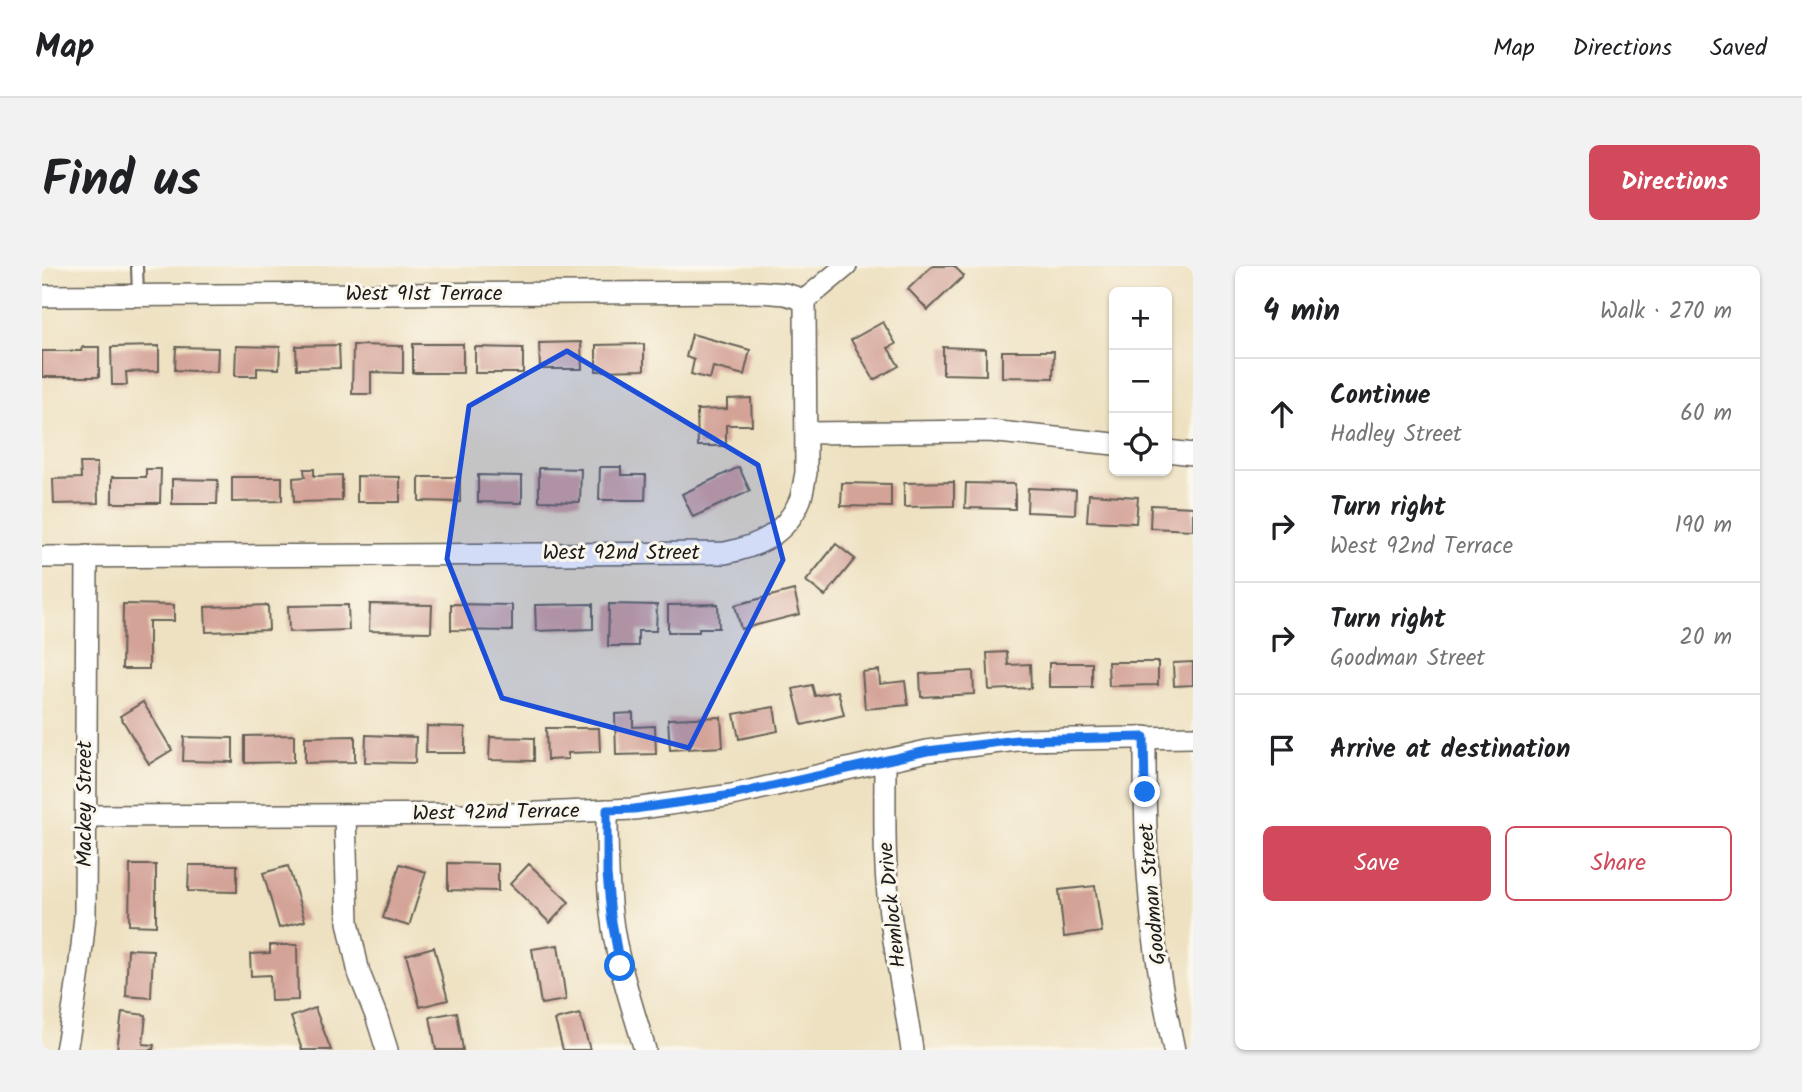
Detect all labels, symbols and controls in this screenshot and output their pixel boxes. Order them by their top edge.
text: Map [35,22,95,75]
text: Map [1493,29,1535,68]
text: Directions [1573,29,1672,68]
text: Saved [1710,29,1767,68]
text: Find us [42,143,200,221]
button: Directions [1589,145,1760,220]
street label: West 91st Terrace [346,278,503,311]
map controls [1109,287,1172,476]
button: + [1109,287,1172,350]
text: 4 min [1263,288,1340,336]
text: Walk · 270 m [1600,294,1732,330]
button: − [1109,350,1172,413]
text: Continue [1330,375,1431,417]
icon: ahead [1263,395,1301,433]
text: 60 m [1680,396,1732,432]
button: locate [1109,413,1172,476]
text: Hadley Street [1330,417,1462,453]
text: Turn right [1330,487,1446,529]
icon: right [1263,507,1301,545]
text: 190 m [1675,508,1732,544]
text: West 92nd Terrace [1330,529,1513,565]
street label: West 92nd Street [542,537,700,570]
text: Turn right [1330,599,1446,641]
icon: right [1263,619,1301,657]
text: 20 m [1680,620,1732,656]
text: Goodman Street [1330,641,1485,677]
text: Arrive at destination [1330,729,1570,771]
icon: arrive [1263,731,1301,769]
street label: Mackey Street [69,740,102,867]
route end [1129,776,1160,807]
street label: West 92nd Terrace [412,795,580,831]
street label: Goodman Street [1130,821,1176,966]
button: Save [1263,826,1491,901]
button: Share [1505,826,1732,901]
street label: Hemlock Drive [870,840,916,970]
route start [604,950,635,981]

